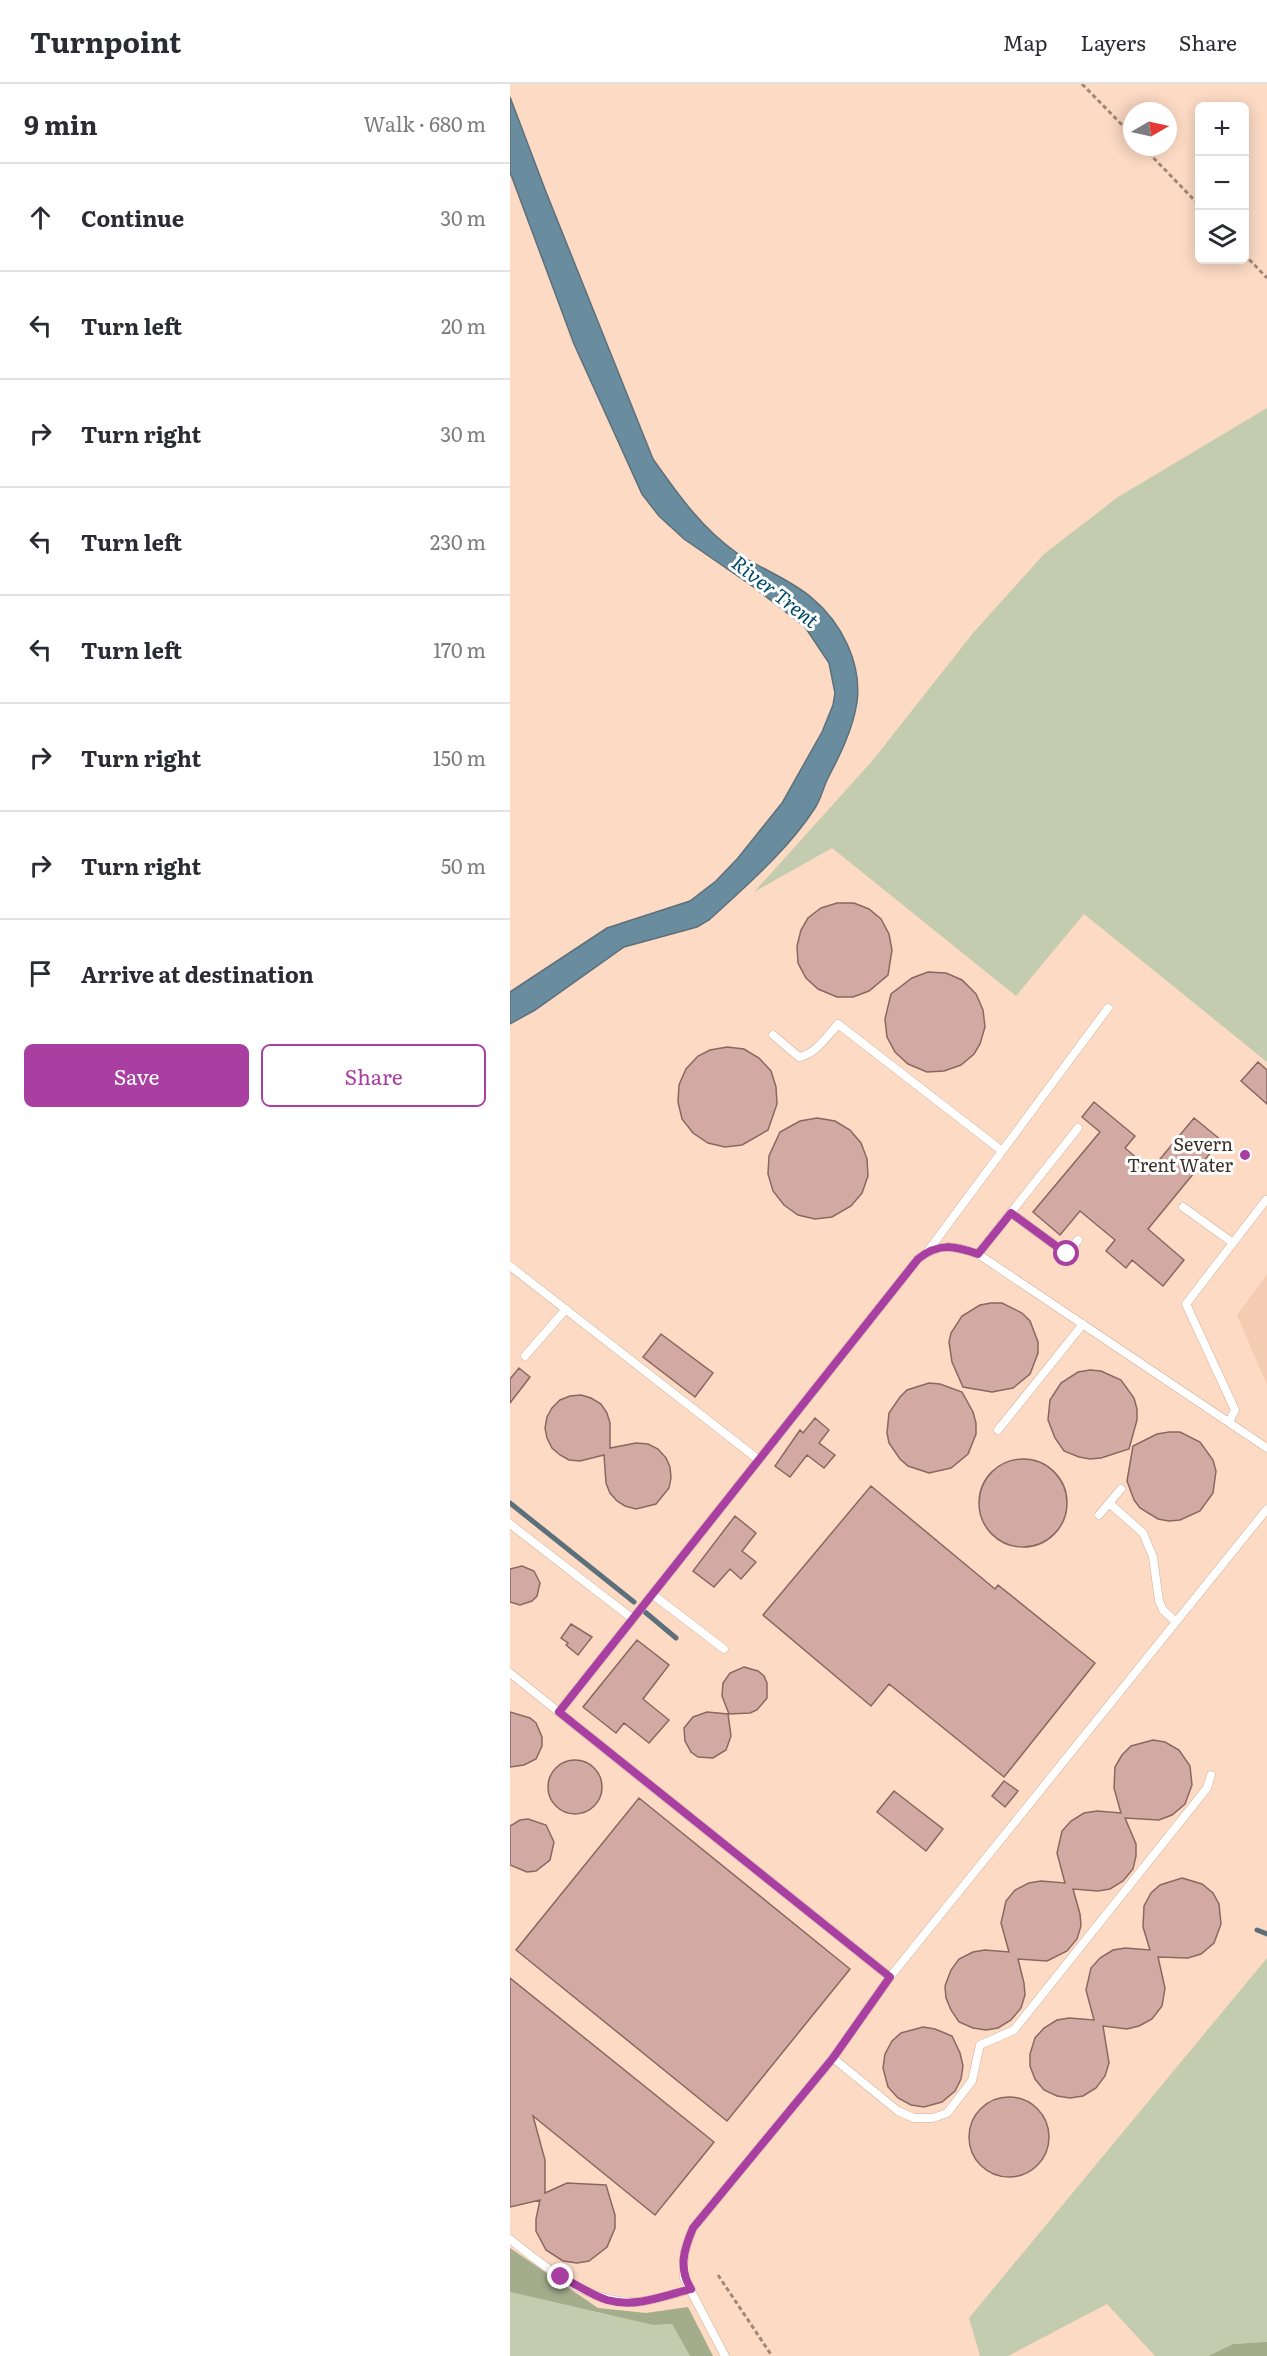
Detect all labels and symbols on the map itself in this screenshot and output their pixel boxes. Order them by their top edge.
north arrow [1123,102,1177,156]
water label: River Trent [726,547,826,634]
place label: Severn Trent Water [1127,1130,1233,1178]
marker: Severn Trent Water [1238,1148,1252,1162]
route start [1053,1240,1079,1266]
route end [547,2263,573,2289]

